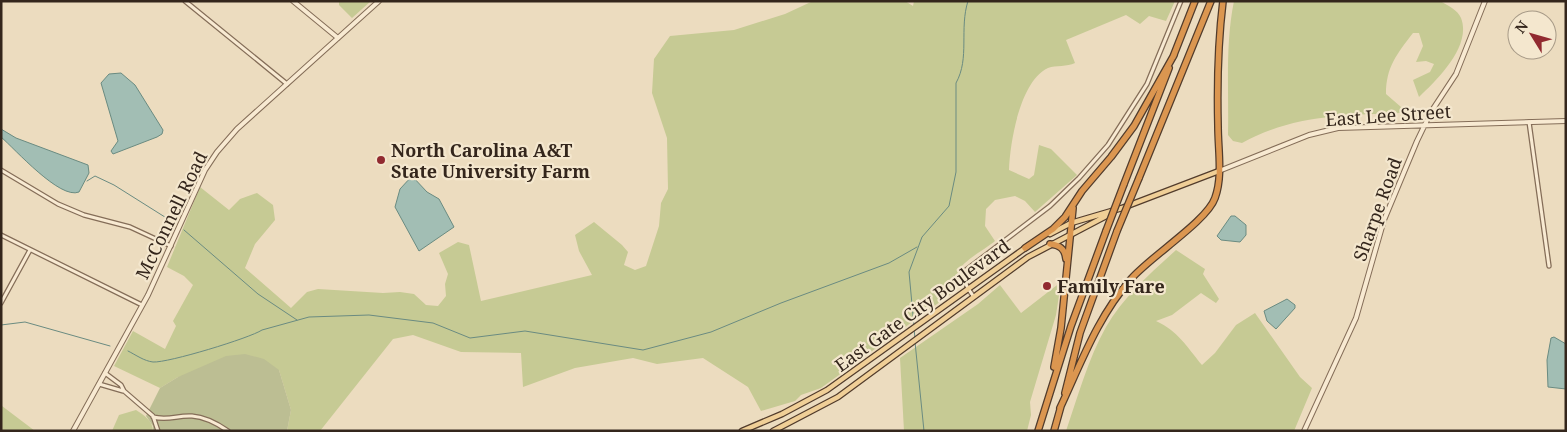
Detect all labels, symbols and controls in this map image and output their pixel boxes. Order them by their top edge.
north arrow [1507,10,1557,60]
text: N [1510,17,1532,37]
street label: East Lee Street [1324,99,1452,131]
place label: North Carolina A&T State University Farm [391,138,590,183]
street label: McConnell Road [130,147,212,283]
marker: North Carolina A&T State University Farm [375,154,387,166]
street label: Sharpe Road [1347,154,1407,264]
street label: East Gate City Boulevard [830,233,1014,377]
place label: Family Fare [1057,274,1165,298]
marker: Family Fare [1041,280,1053,292]

